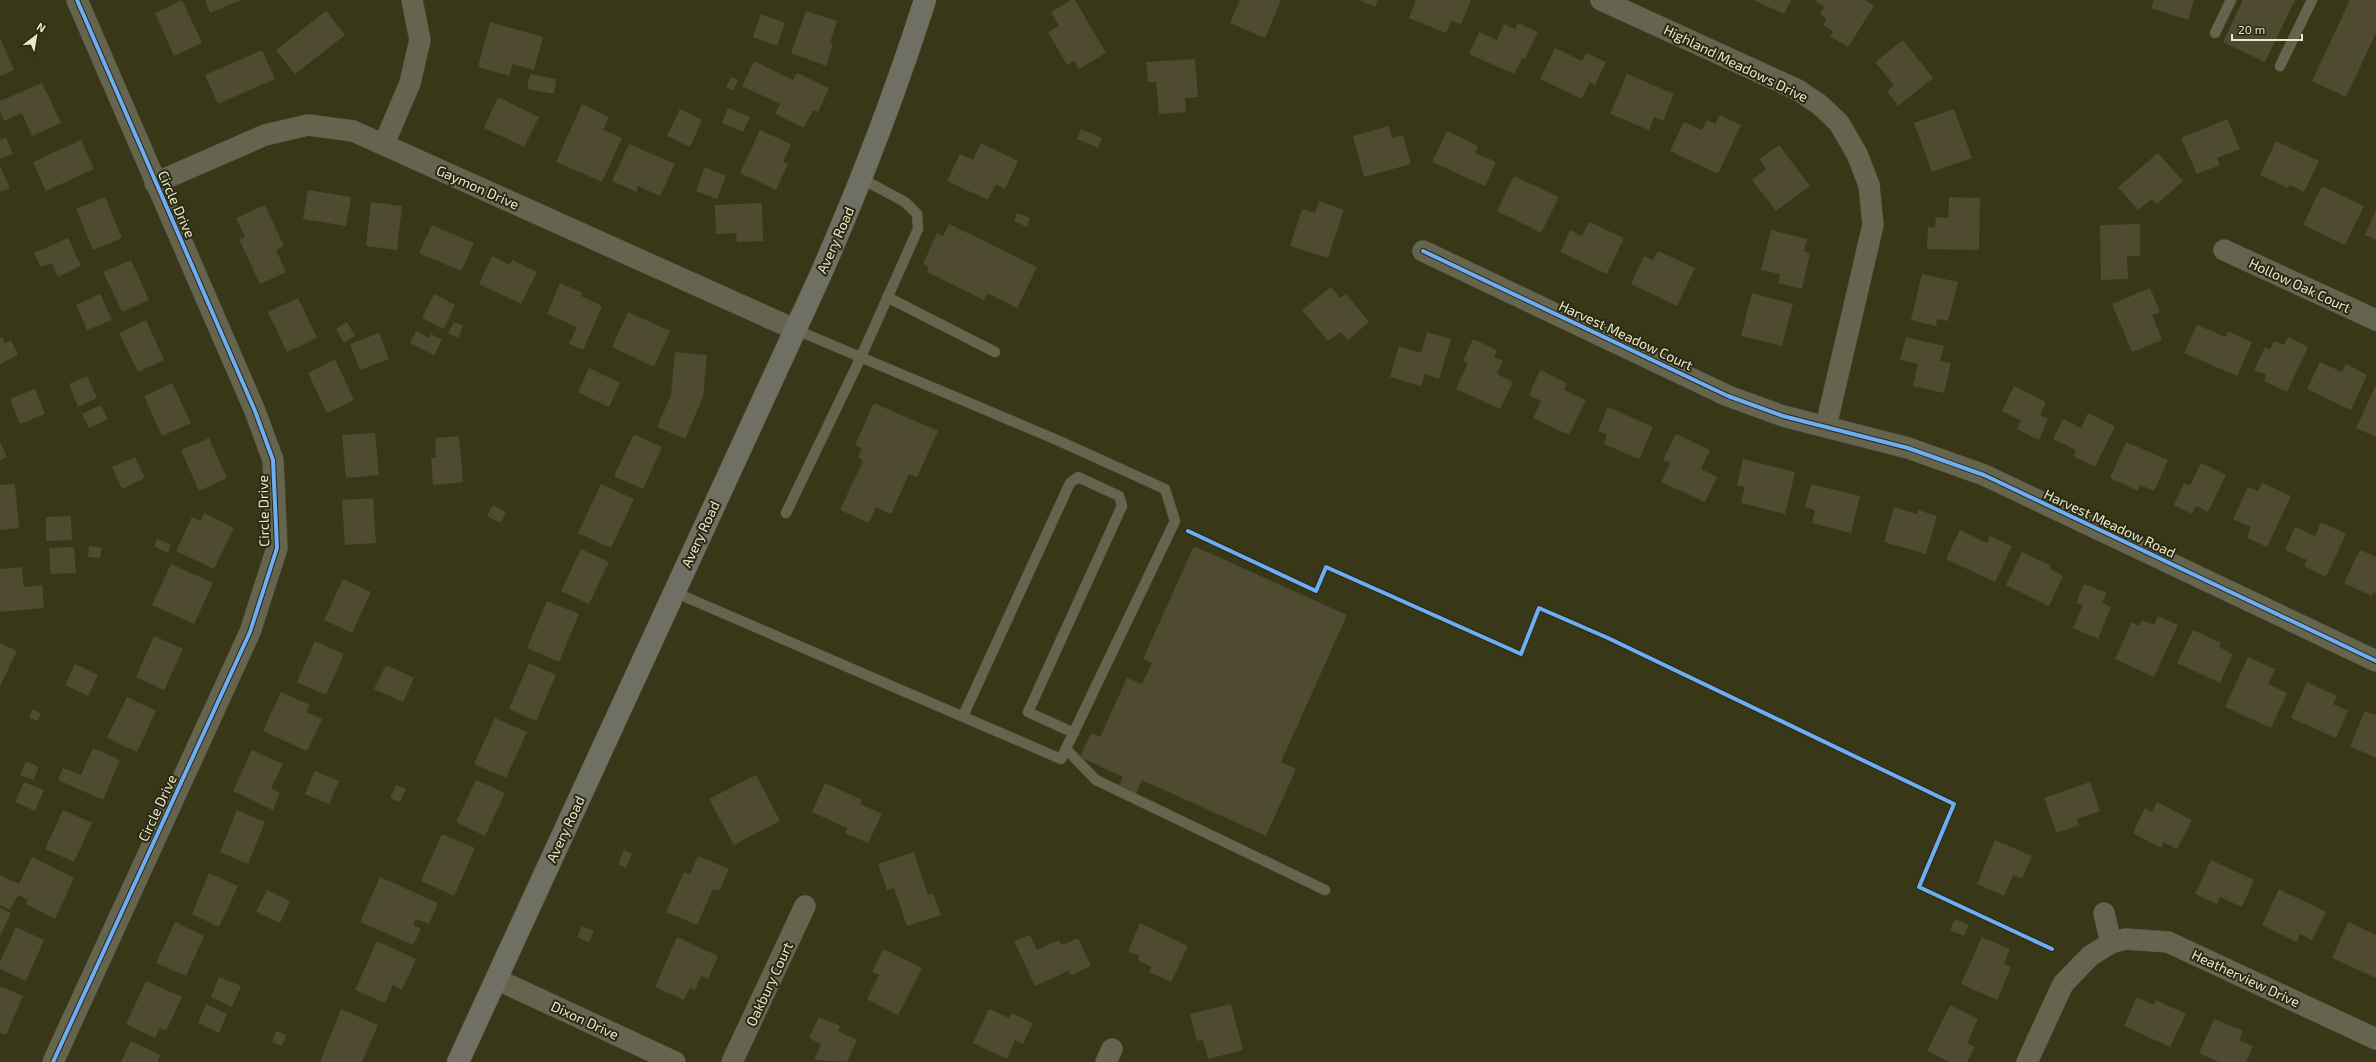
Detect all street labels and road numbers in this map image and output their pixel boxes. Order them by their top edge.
street label: Highland Meadows Drive [1661,21,1811,105]
street label: Gaymon Drive [434,161,522,213]
street label: Circle Drive [155,168,199,240]
street label: Avery Road [813,204,857,276]
street label: Hollow Oak Court [2247,254,2353,316]
street label: Harvest Meadow Court [1556,297,1696,373]
street label: Circle Drive [254,475,272,547]
street label: Harvest Meadow Road [2042,485,2178,561]
street label: Avery Road [677,498,723,570]
street label: Circle Drive [134,772,180,844]
street label: Avery Road [542,793,588,865]
street label: Oakbury Court [742,939,796,1029]
street label: Heatherview Drive [2189,946,2303,1010]
street label: Dixon Drive [549,997,621,1043]

